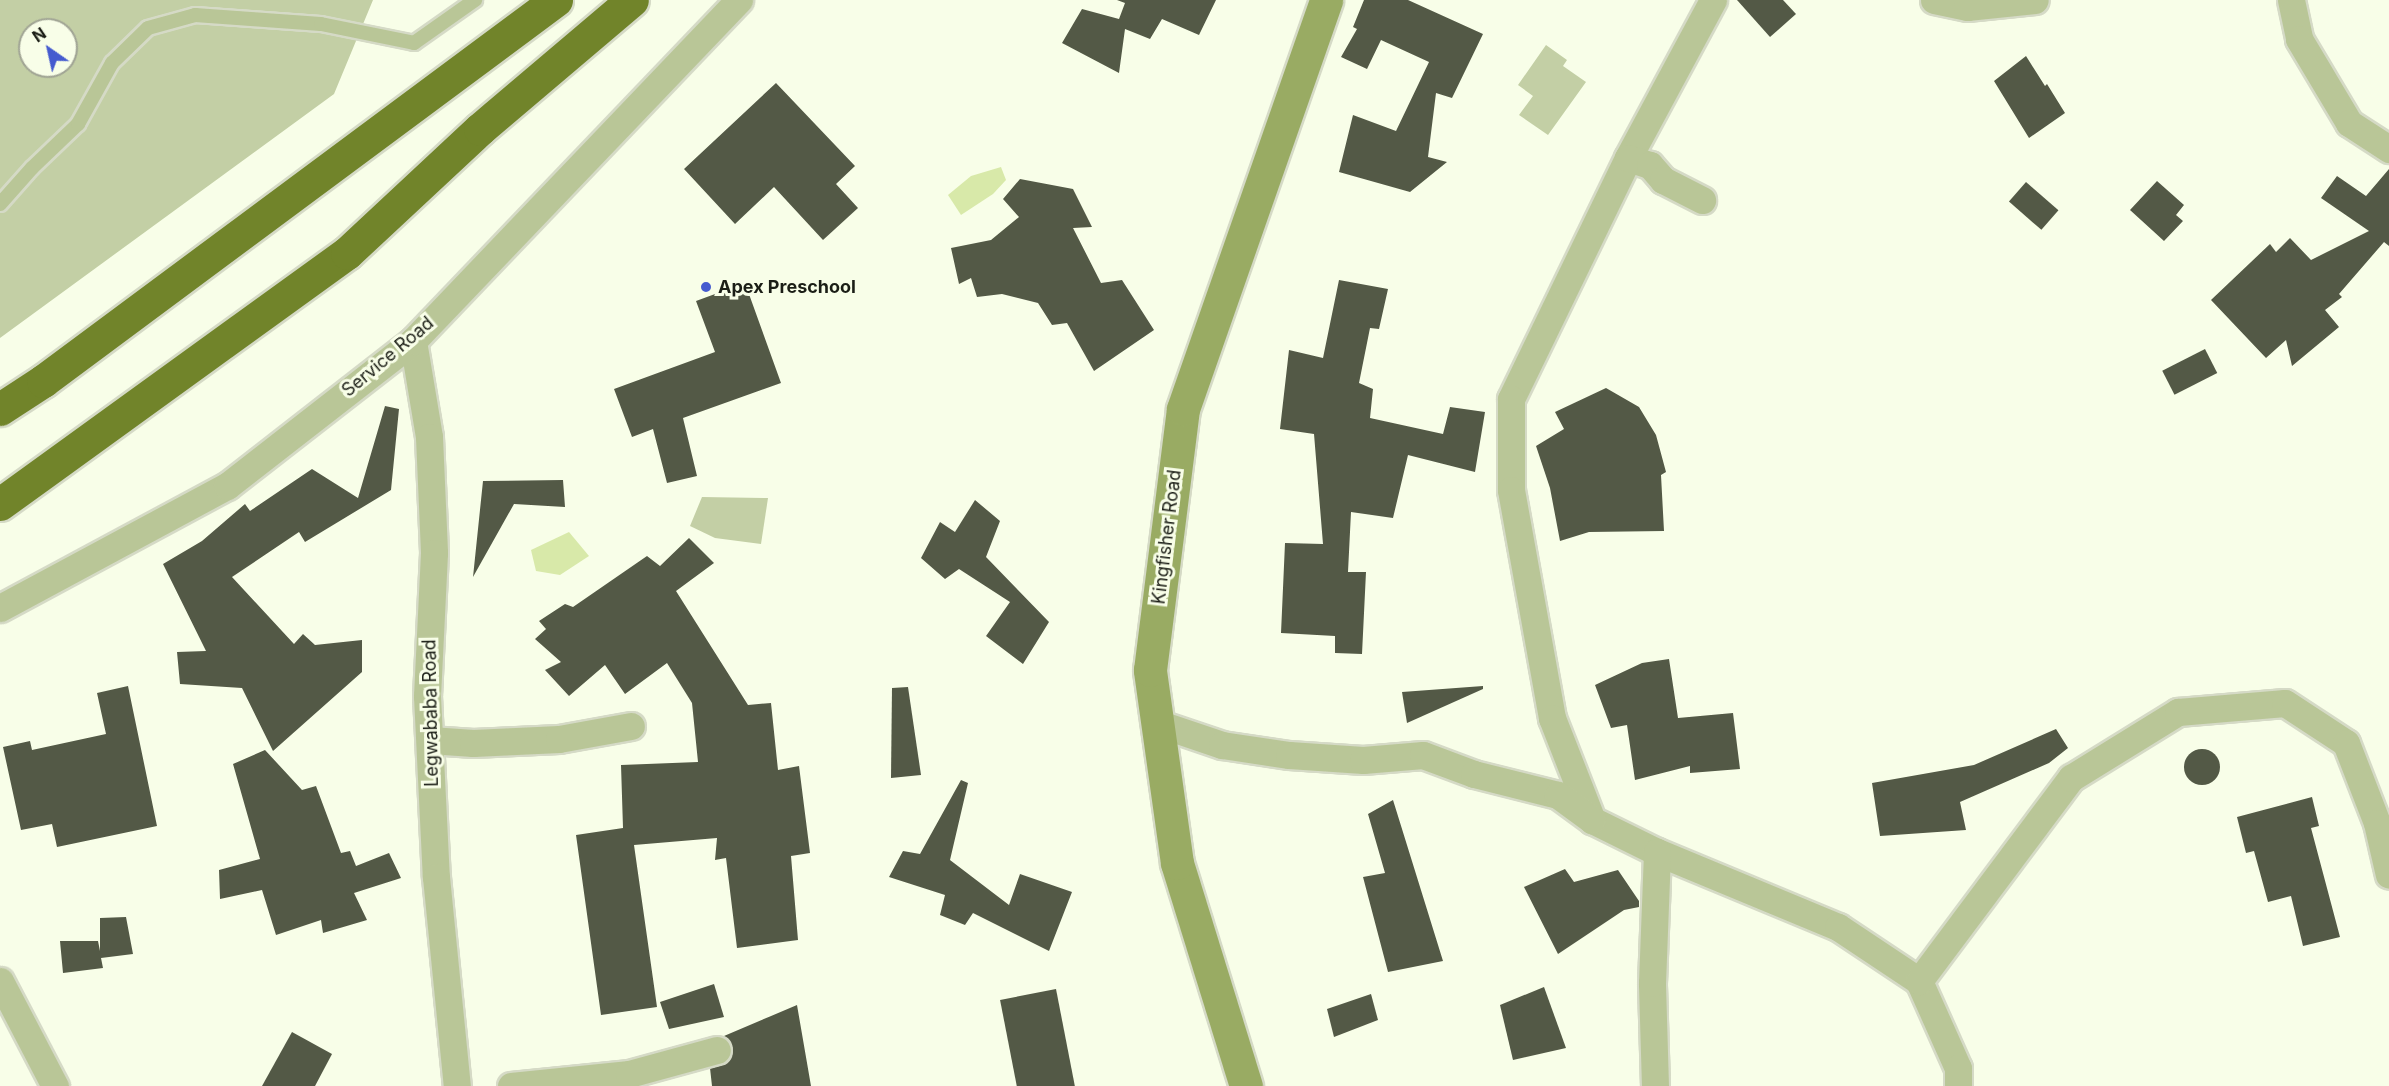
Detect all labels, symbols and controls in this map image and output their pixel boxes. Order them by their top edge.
north arrow [18,18,78,78]
text: N [28,23,50,46]
place label: Apex Preschool [718,276,856,298]
marker: Apex Preschool [699,280,713,294]
street label: Service Road [338,312,438,402]
street label: Kingfisher Road [1148,469,1186,605]
street label: Legwababa Road [419,639,443,787]

